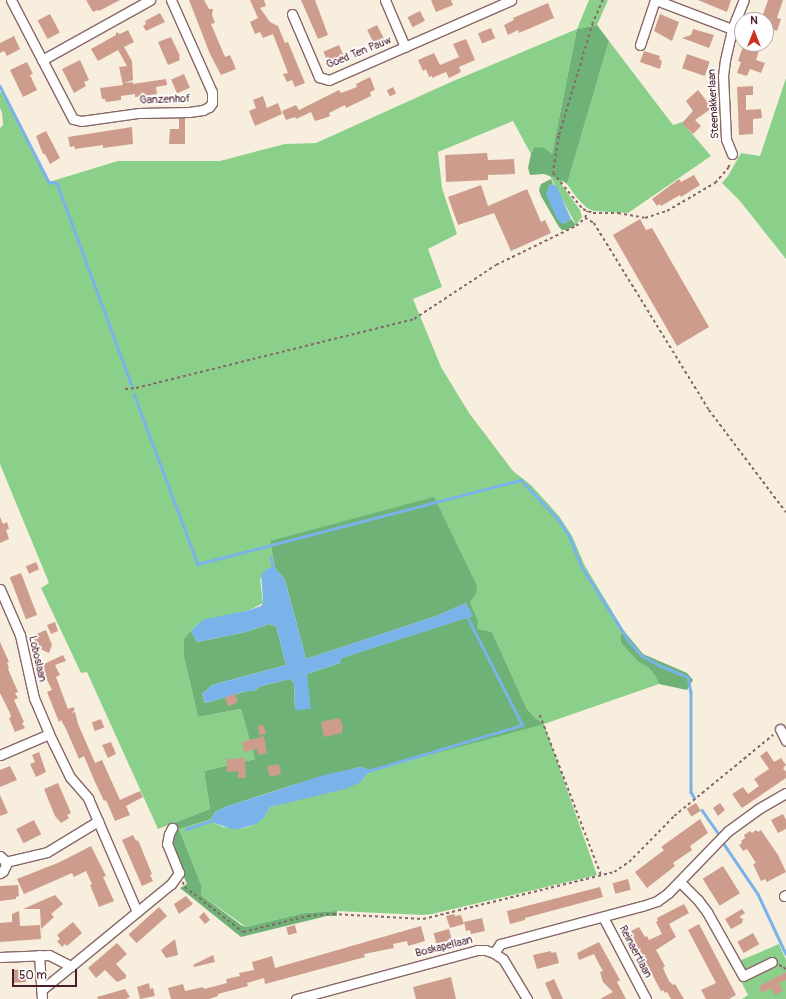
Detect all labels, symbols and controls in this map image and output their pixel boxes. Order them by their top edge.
north arrow [734,12,774,52]
text: N [750,14,758,27]
street label: Goed Ten Pauw [324,34,394,72]
street label: Steenakkerlaan [706,69,722,139]
street label: Ganzenhof [139,93,191,107]
street label: Loboslaan [25,635,49,683]
street label: Reinaertlaan [616,924,654,980]
street label: Boskapellaan [414,933,474,961]
scale bar [14,961,79,987]
text: 50 m [19,968,47,983]

